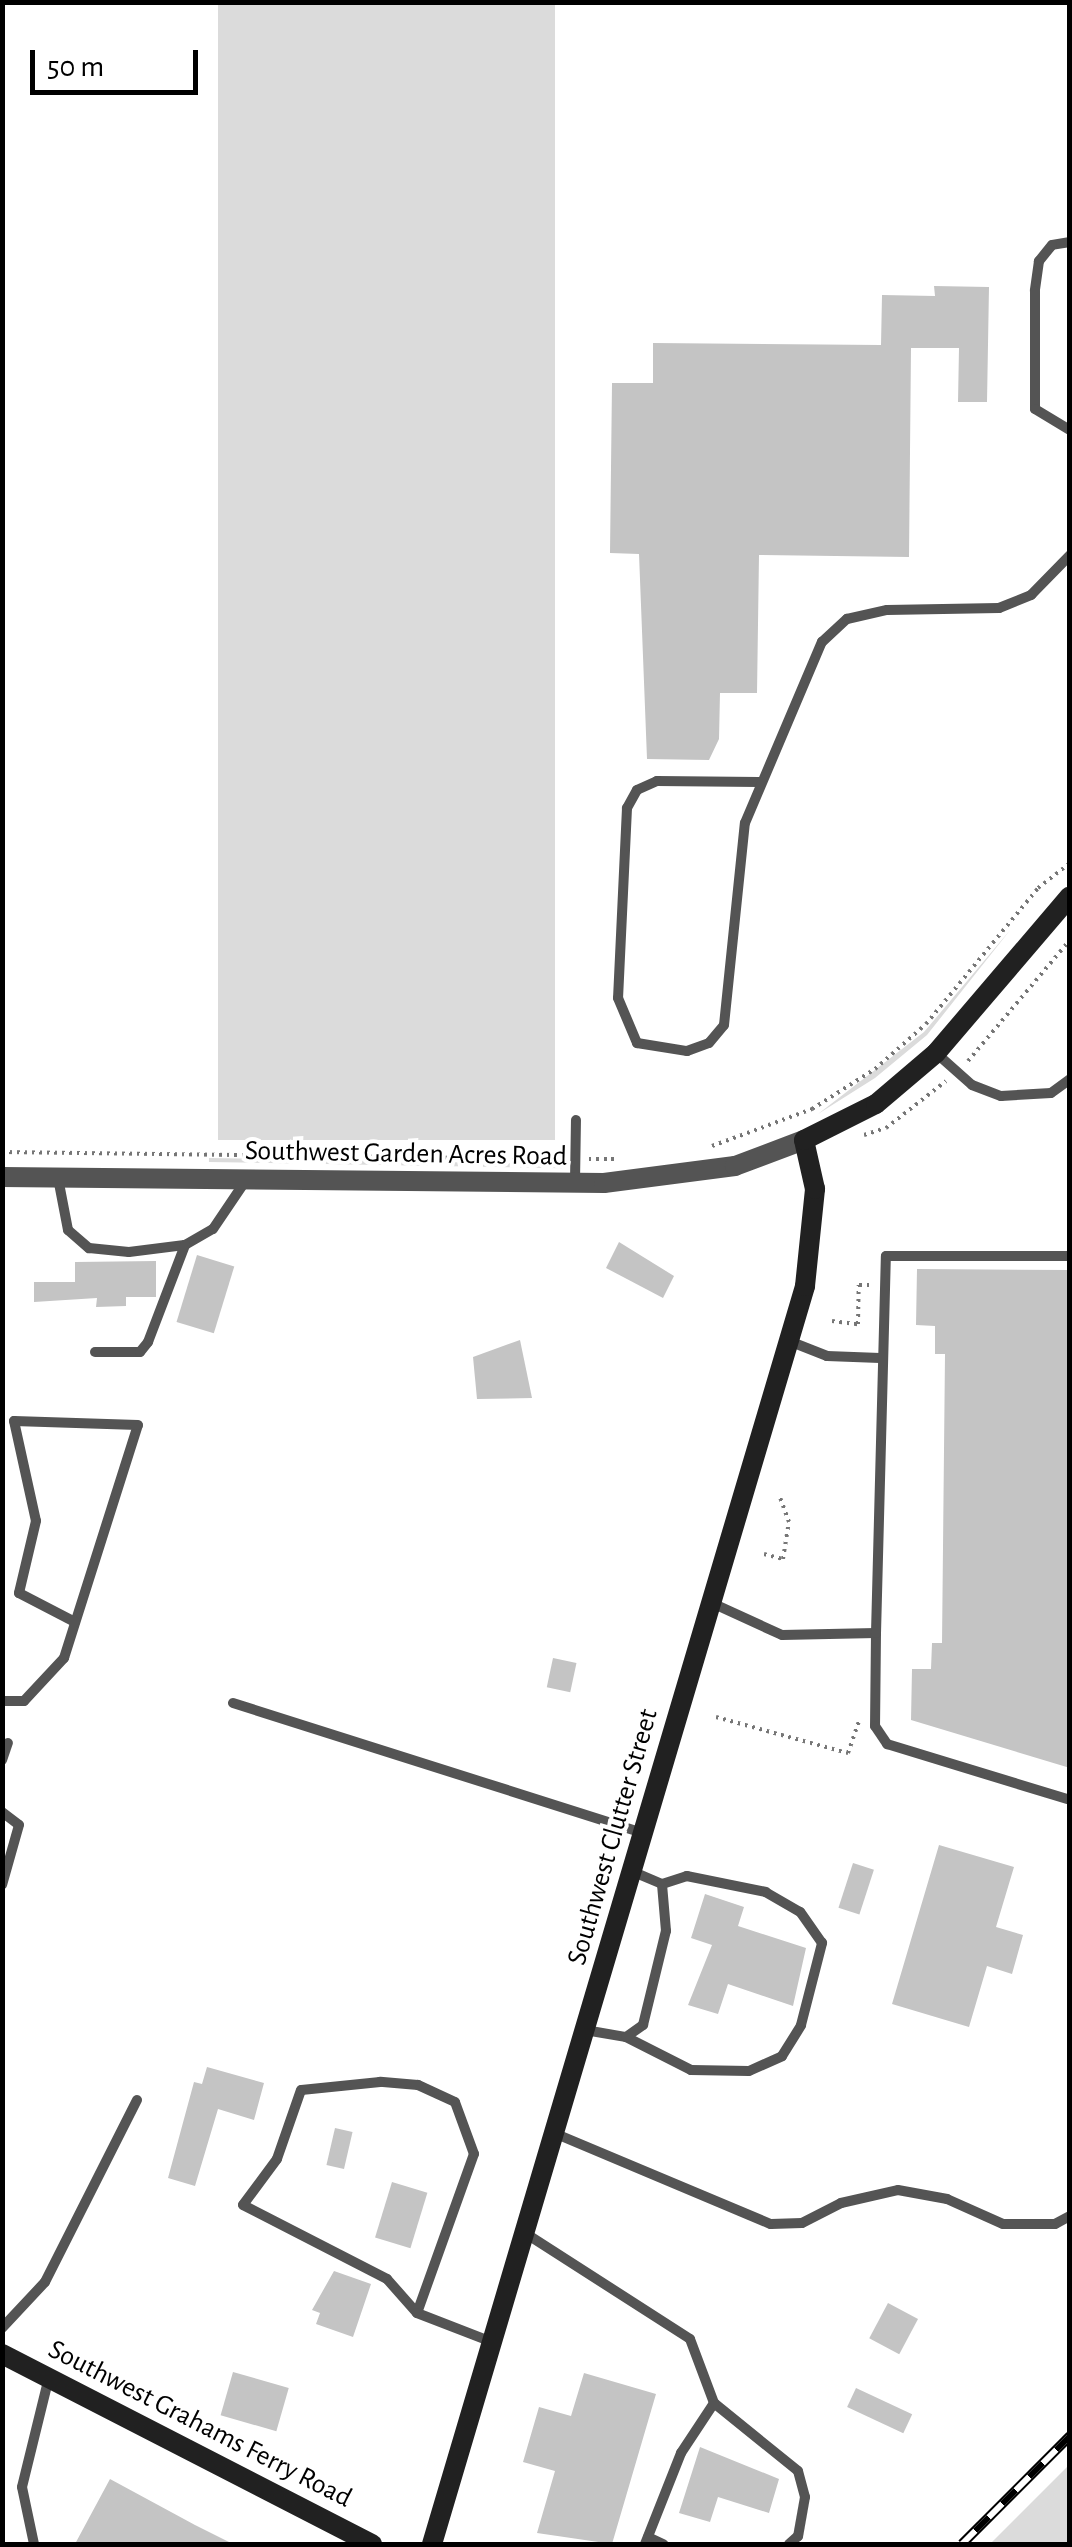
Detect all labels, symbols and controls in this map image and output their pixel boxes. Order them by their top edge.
scale bar [35,30,202,92]
text: 50 m [47,52,104,82]
street label: Southwest Garden Acres Road [245,1134,567,1174]
street label: Southwest Clutter Street [560,1705,666,1969]
street label: Southwest Grahams Ferry Road [43,2333,357,2515]

